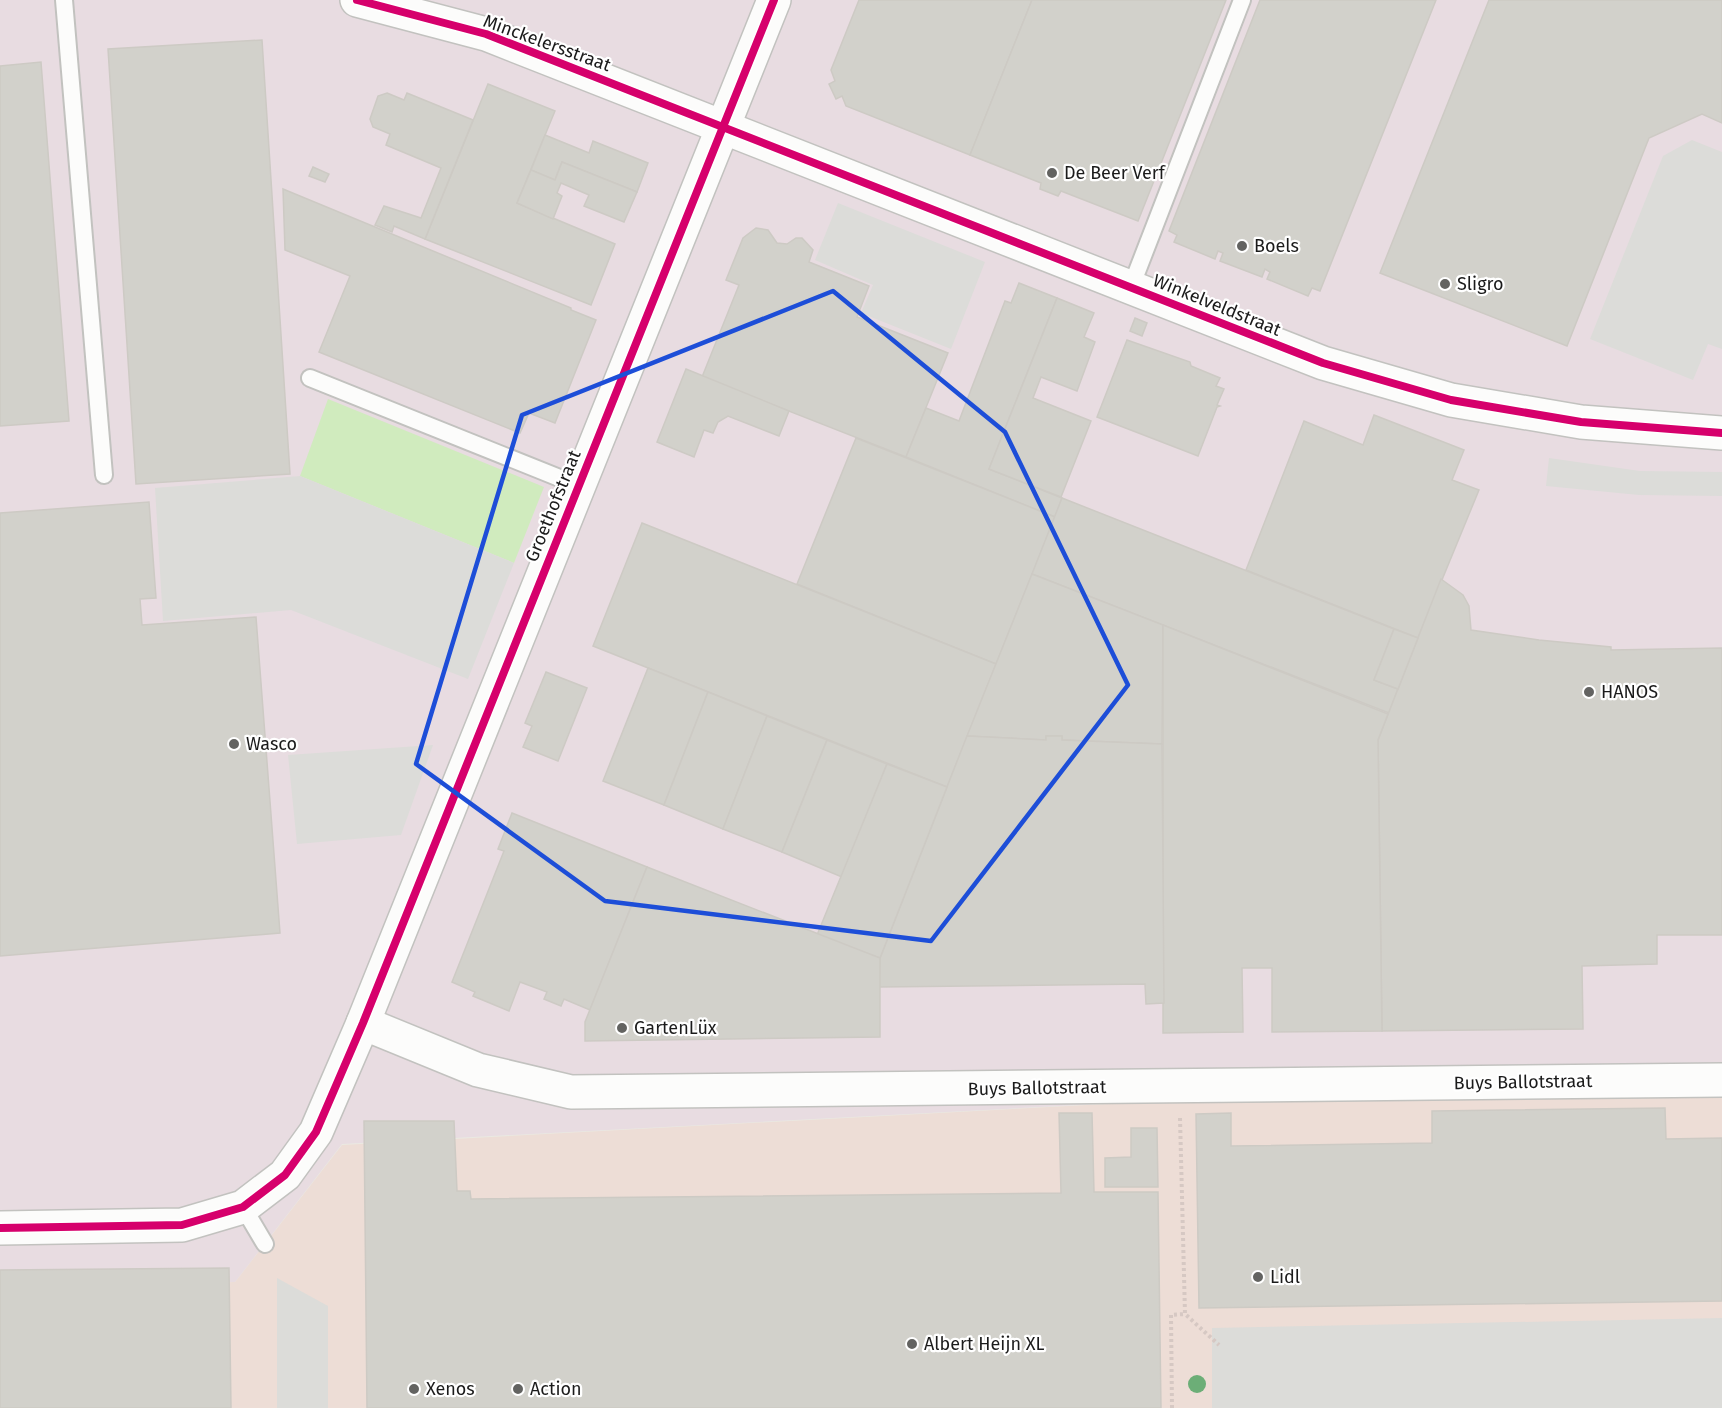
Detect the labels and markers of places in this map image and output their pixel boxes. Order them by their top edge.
place label: De Beer Verf [1064,162,1167,184]
marker: De Beer Verf [1045,166,1059,180]
place label: Boels [1254,235,1299,257]
marker: Boels [1235,239,1249,253]
place label: Sligro [1457,273,1503,295]
marker: Sligro [1438,277,1452,291]
place label: HANOS [1601,681,1658,703]
marker: HANOS [1582,685,1596,699]
place label: Wasco [246,733,297,755]
marker: Wasco [227,737,241,751]
place label: GartenLüx [634,1017,717,1039]
marker: GartenLüx [615,1021,629,1035]
place label: Lidl [1270,1266,1300,1288]
marker: Lidl [1251,1270,1265,1284]
place label: Albert Heijn XL [924,1333,1045,1355]
marker: Albert Heijn XL [905,1337,919,1351]
place label: Xenos [426,1378,475,1400]
place label: Action [530,1378,582,1400]
marker: Xenos [407,1382,421,1396]
marker: Action [511,1382,525,1396]

